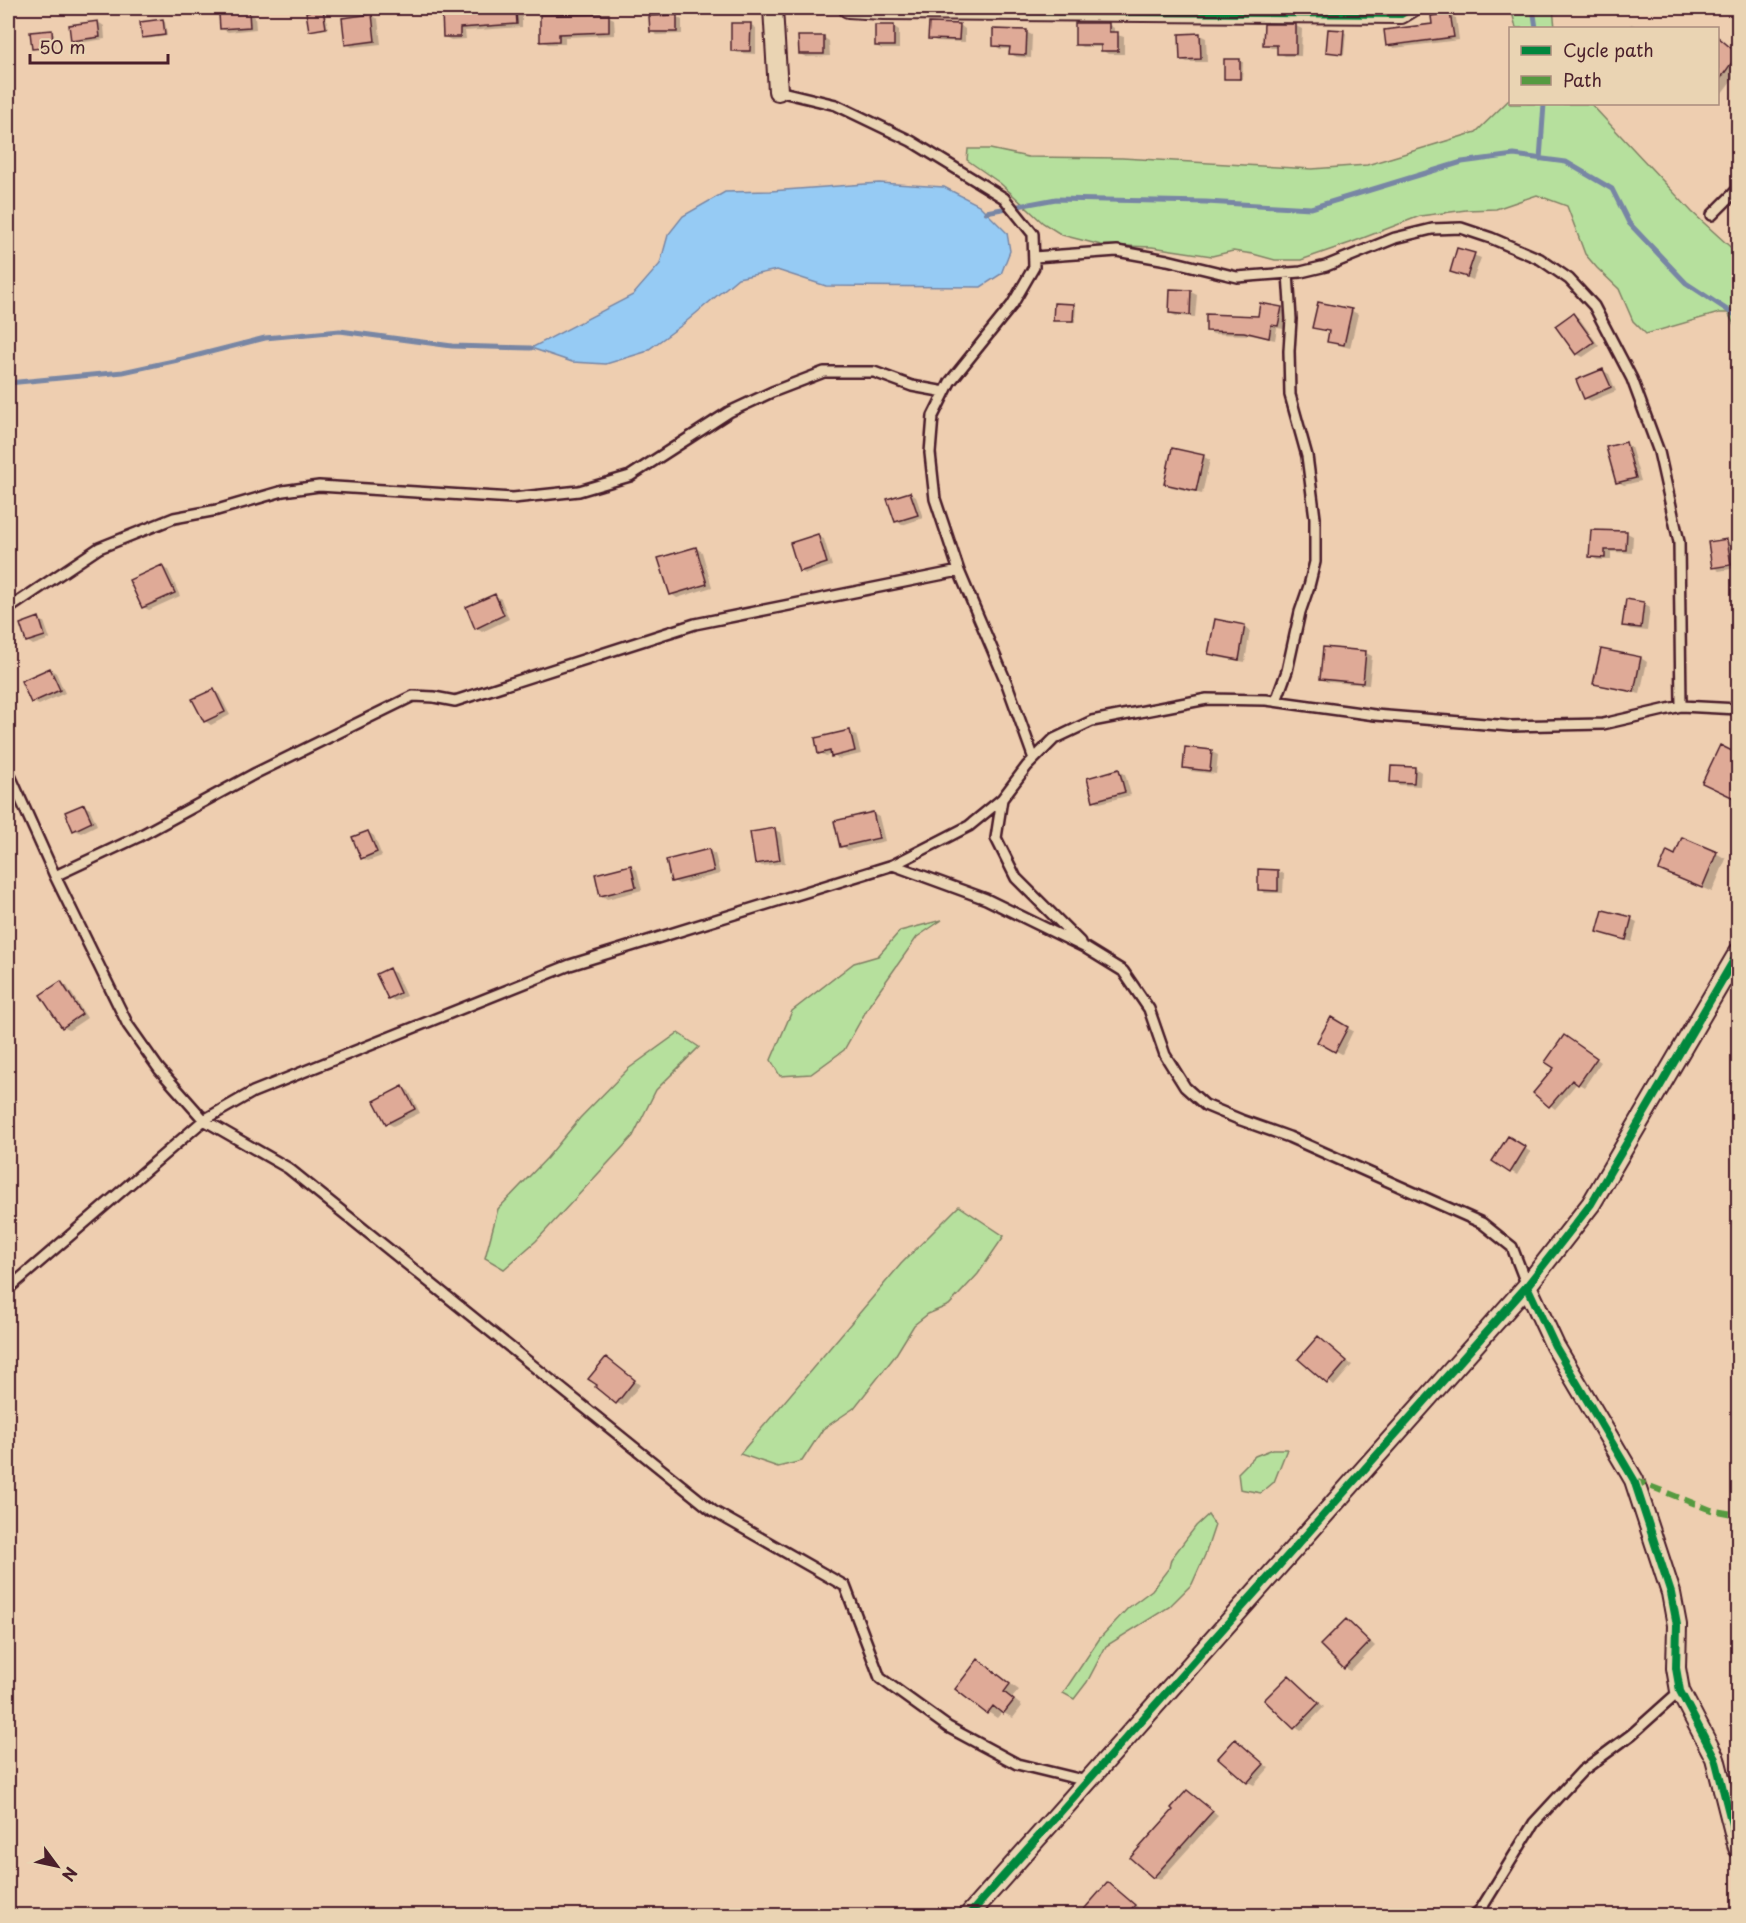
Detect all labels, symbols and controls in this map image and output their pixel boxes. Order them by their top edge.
scale bar [30,27,168,65]
legend [1509,27,1719,105]
text: 50 m [39,33,86,60]
text: Cycle path [1563,36,1654,63]
text: Path [1563,66,1602,93]
north arrow [27,1836,87,1896]
text: N [57,1863,84,1887]

